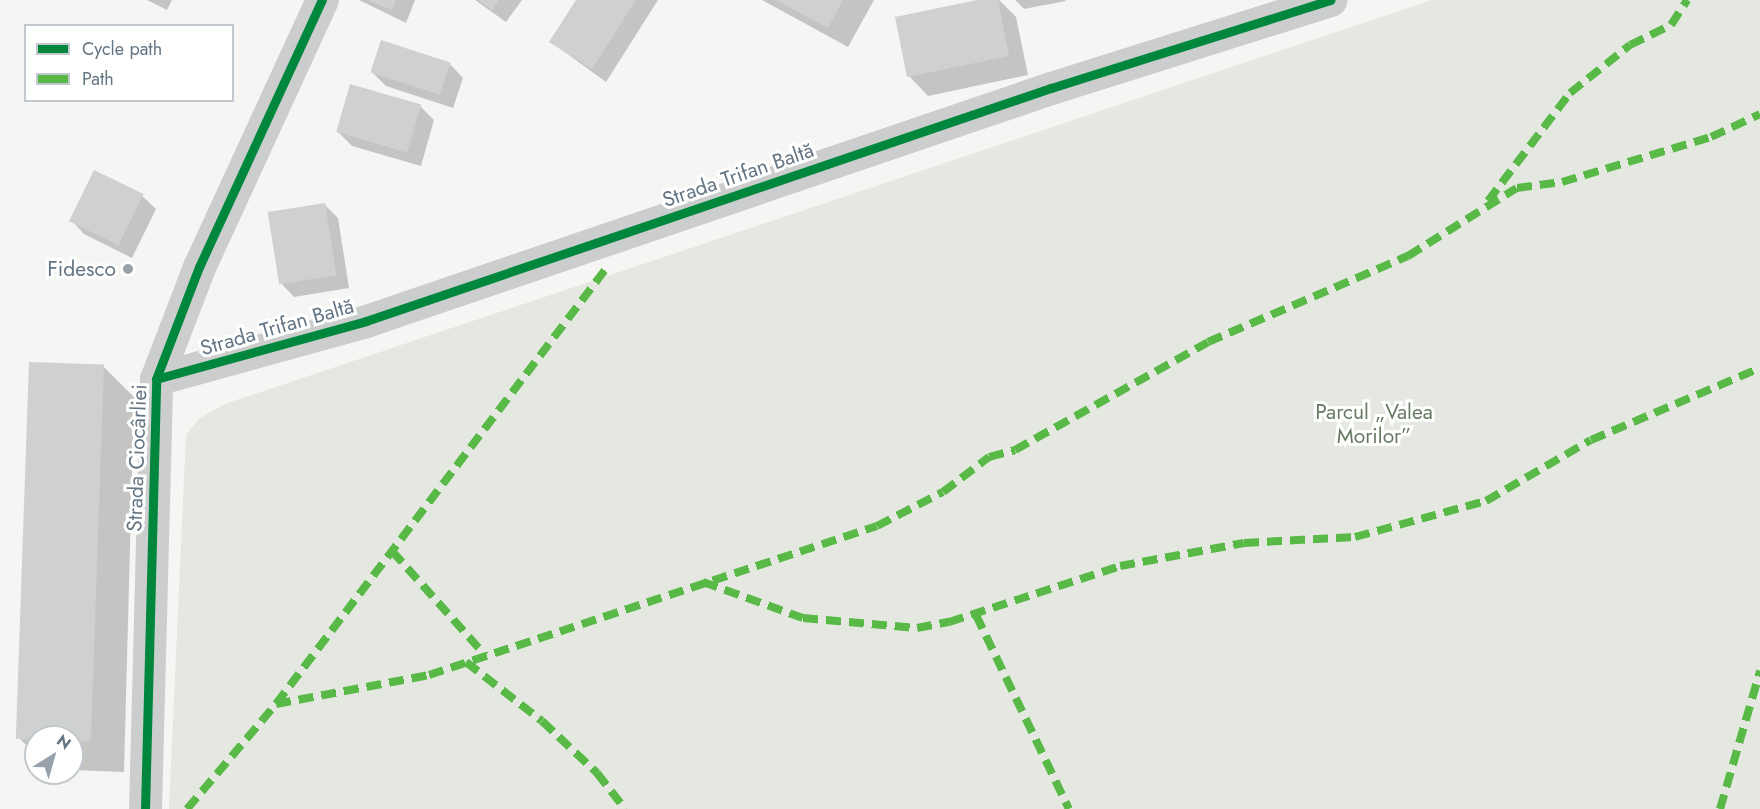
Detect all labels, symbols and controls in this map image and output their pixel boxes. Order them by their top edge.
legend [24,24,234,102]
text: Cycle path [82,36,162,62]
text: Path [82,66,114,92]
street label: Strada Trifan Baltă [659,137,817,213]
place label: Fidesco [47,256,116,282]
marker: Fidesco [121,262,135,276]
street label: Strada Trifan Baltă [197,293,357,361]
street label: Strada Ciocârliei [122,384,152,532]
park label: Parcul „Valea Morilor” [1315,399,1433,449]
north arrow [24,725,84,785]
text: N [52,729,76,755]

